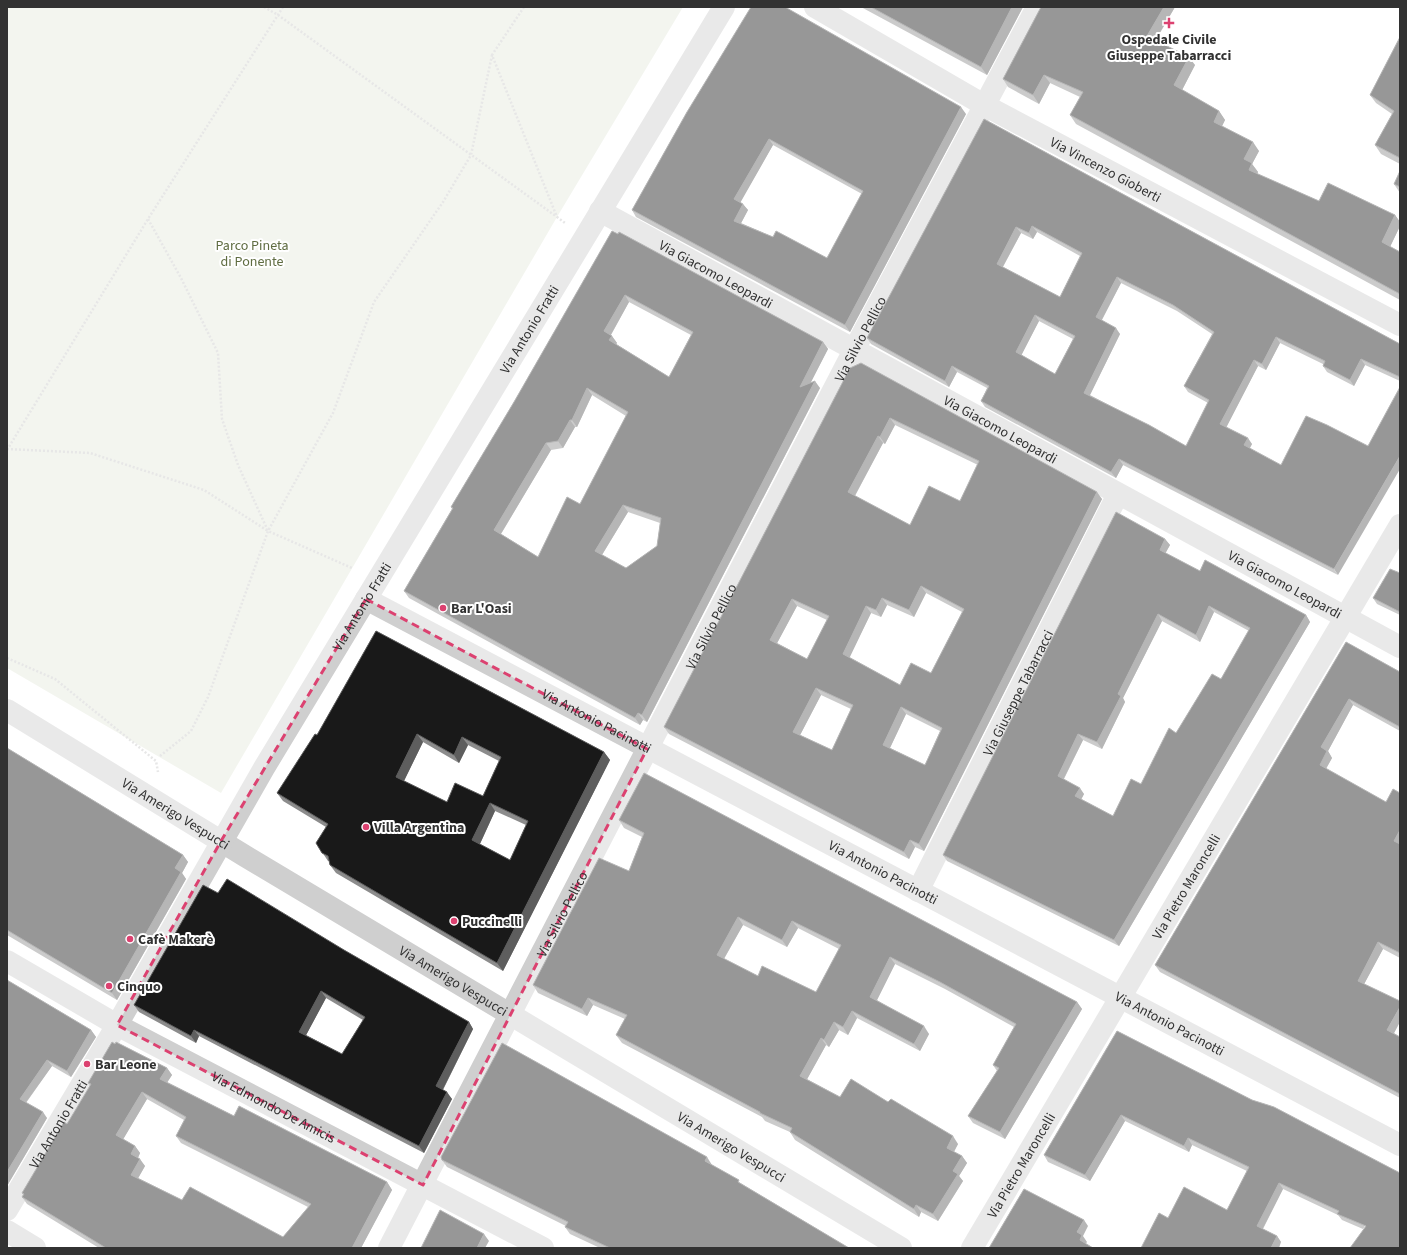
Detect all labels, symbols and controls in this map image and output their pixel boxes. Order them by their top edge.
marker: Ospedale Civile Giuseppe Tabarracci [1163,17,1175,29]
place label: Ospedale Civile Giuseppe Tabarracci [1107,30,1231,66]
street label: Via Vincenzo Gioberti [1046,133,1164,208]
park label: Parco Pineta di Ponente [216,236,288,272]
street label: Via Giacomo Leopardi [655,236,776,314]
street label: Via Antonio Fratti [496,282,565,378]
street label: Via Silvio Pellico [830,293,892,386]
street label: Via Giacomo Leopardi [939,391,1061,469]
street label: Via Giacomo Leopardi [1224,546,1345,624]
street label: Via Antonio Fratti [328,559,397,655]
street label: Via Silvio Pellico [681,580,742,673]
place label: Bar L'Oasi [451,599,512,619]
marker: Bar L'Oasi [438,603,448,613]
street label: Via Giuseppe Tabarracci [979,627,1059,760]
street label: Via Antonio Pacinotti [538,685,655,759]
street label: Via Amerigo Vespucci [117,774,233,855]
place label: Villa Argentina [373,818,464,838]
marker: Villa Argentina [361,822,371,832]
street label: Via Pietro Maroncelli [1148,831,1226,944]
street label: Via Antonio Pacinotti [824,836,941,910]
street label: Via Silvio Pellico [532,868,593,961]
place label: Puccinelli [462,912,522,932]
marker: Puccinelli [449,916,459,926]
place label: Cafè Makerè [138,930,213,950]
marker: Cafè Makerè [125,934,135,944]
street label: Via Amerigo Vespucci [395,941,511,1022]
place label: Cinquo [117,977,161,997]
marker: Cinquo [104,981,114,991]
street label: Via Antonio Pacinotti [1111,987,1228,1062]
place label: Bar Leone [95,1055,157,1075]
marker: Bar Leone [82,1059,92,1069]
street label: Via Edmondo De Amicis [208,1067,339,1149]
street label: Via Antonio Fratti [25,1076,93,1173]
street label: Via Amerigo Vespucci [673,1107,789,1188]
street label: Via Pietro Maroncelli [983,1109,1061,1222]

